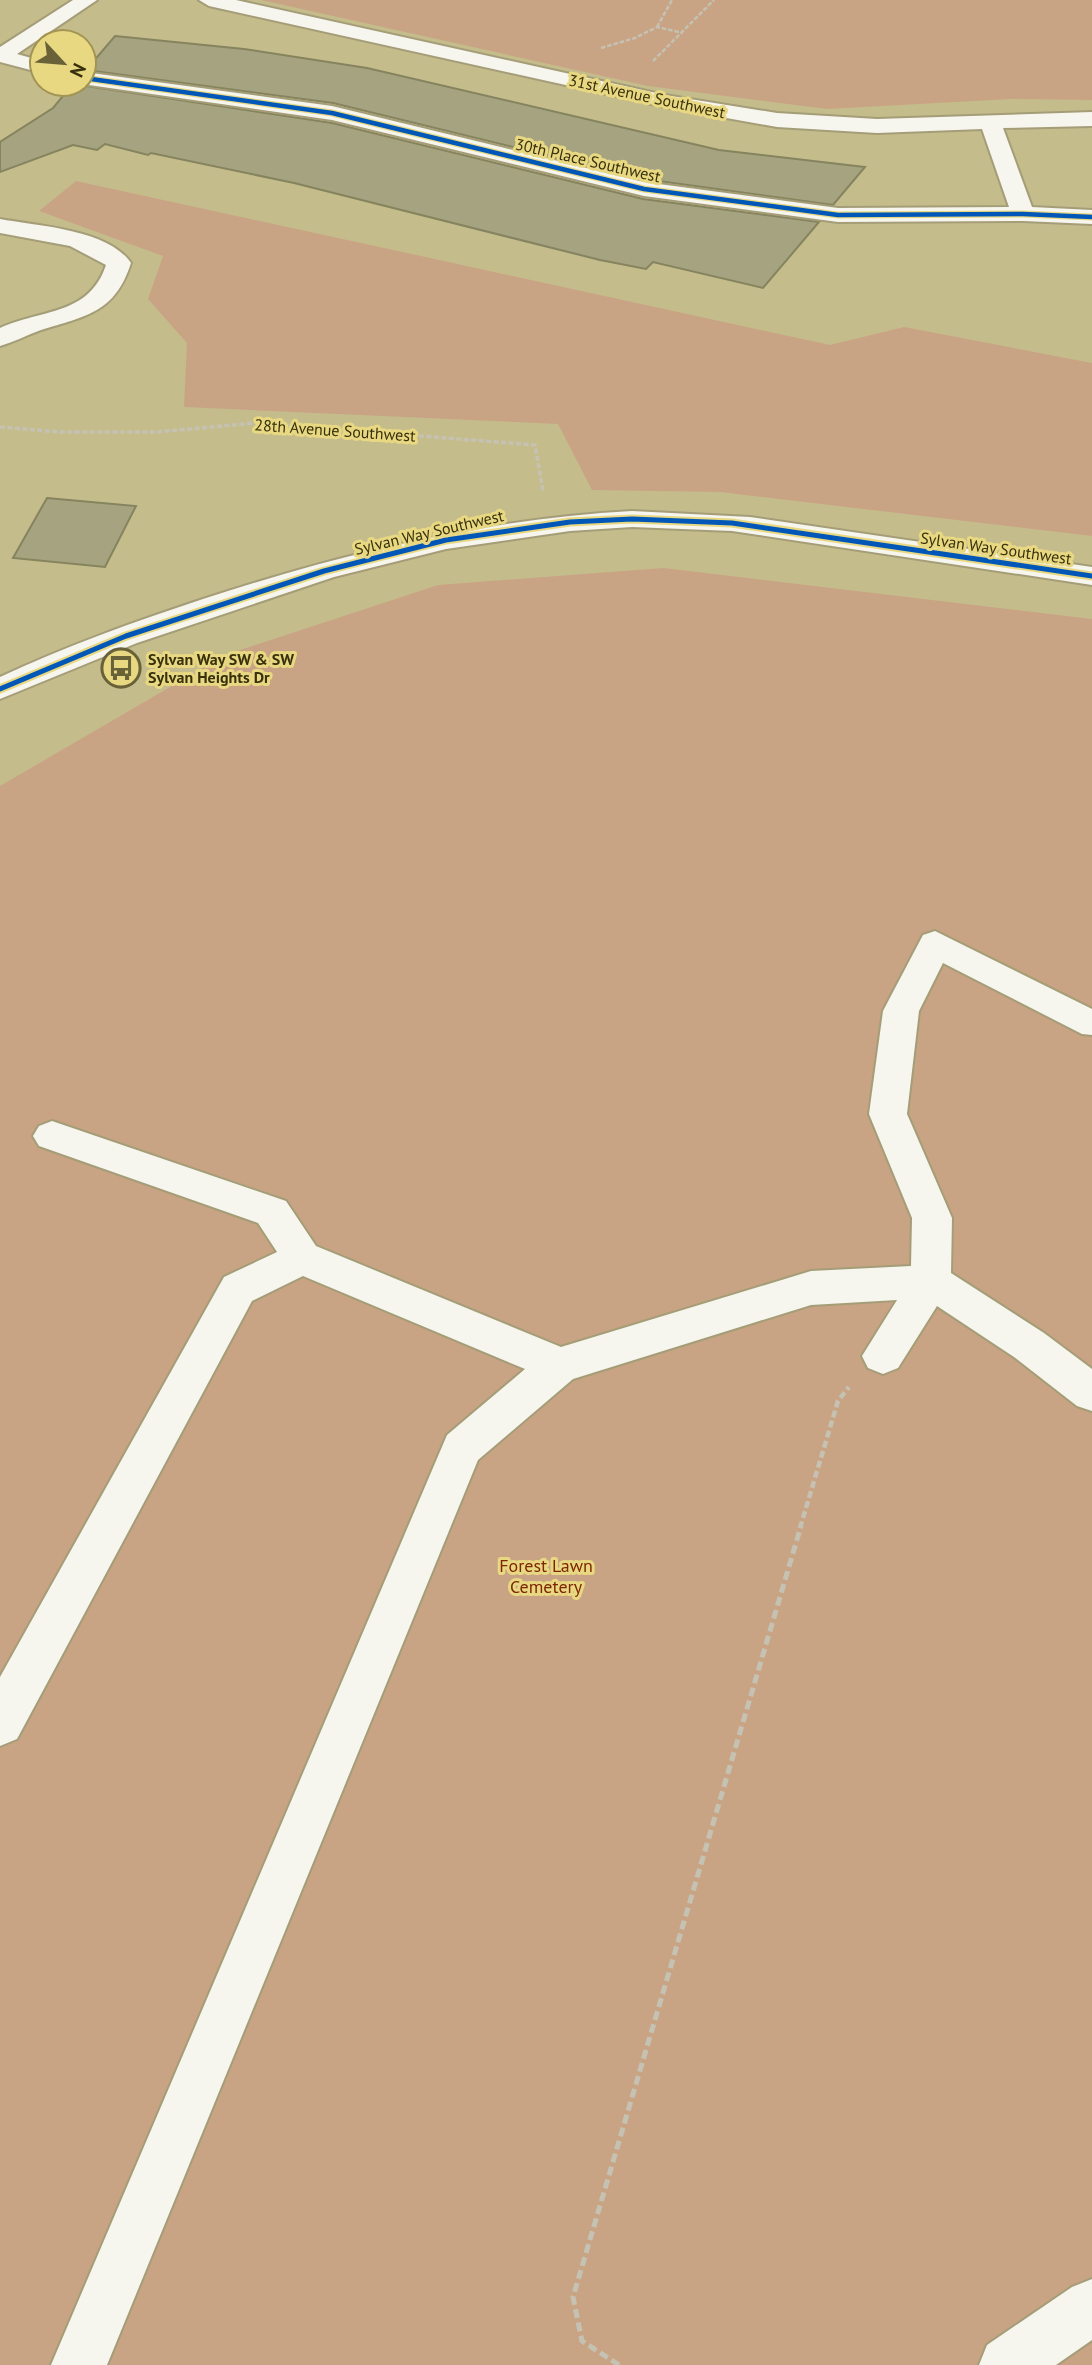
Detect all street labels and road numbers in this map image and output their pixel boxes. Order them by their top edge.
street label: 31st Avenue Southwest [567,70,728,122]
street label: 30th Place Southwest [513,134,663,187]
street label: 28th Avenue Southwest [254,414,417,446]
street label: Sylvan Way Southwest [352,505,506,559]
street label: Sylvan Way Southwest [919,527,1073,569]

